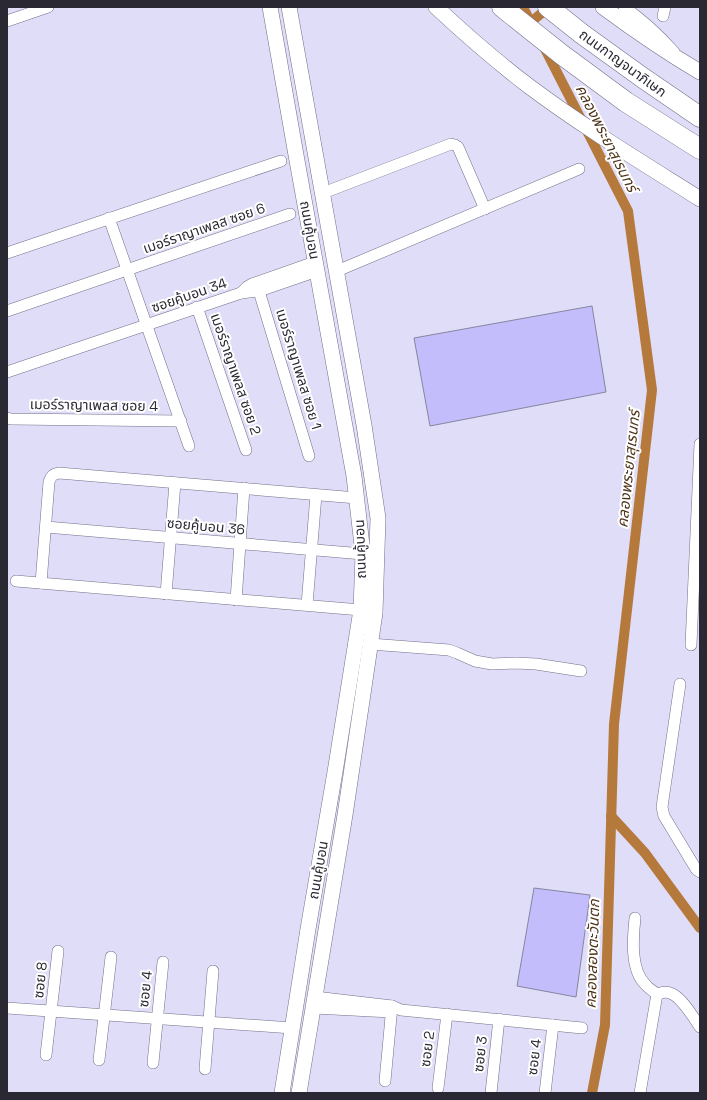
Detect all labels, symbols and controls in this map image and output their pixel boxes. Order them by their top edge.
street label: ถนนกาญจนาภิเษก [576,25,670,101]
water label: คลองพระยาสุเรนทร์ [572,81,644,198]
street label: เมอร์ราญาเพลส ซอย 6 [141,199,267,257]
street label: ถนนคู้บอน [296,199,324,261]
street label: ซอยคู้บอน 34 [149,274,229,316]
street label: เมอร์ราญาเพลส ซอย 1 [272,306,326,432]
street label: เมอร์ราญาเพลส ซอย 2 [207,311,265,437]
street label: เมอร์ราญาเพลส ซอย 4 [30,395,158,415]
water label: คลองพระยาสุเรนทร์ [612,406,644,529]
street label: ซอยคู้บอน 36 [166,514,246,538]
street label: ถนนคู้บอน [350,519,370,579]
street label: ถนนคู้บอน [304,839,332,901]
water label: คลองสองตะวันตก [581,898,603,1009]
street label: ซอย 8 [29,961,51,999]
street label: ซอย 4 [134,970,156,1008]
street label: ซอย 2 [416,1030,438,1068]
street label: ซอย 3 [469,1035,491,1073]
street label: ซอย 4 [523,1038,545,1076]

